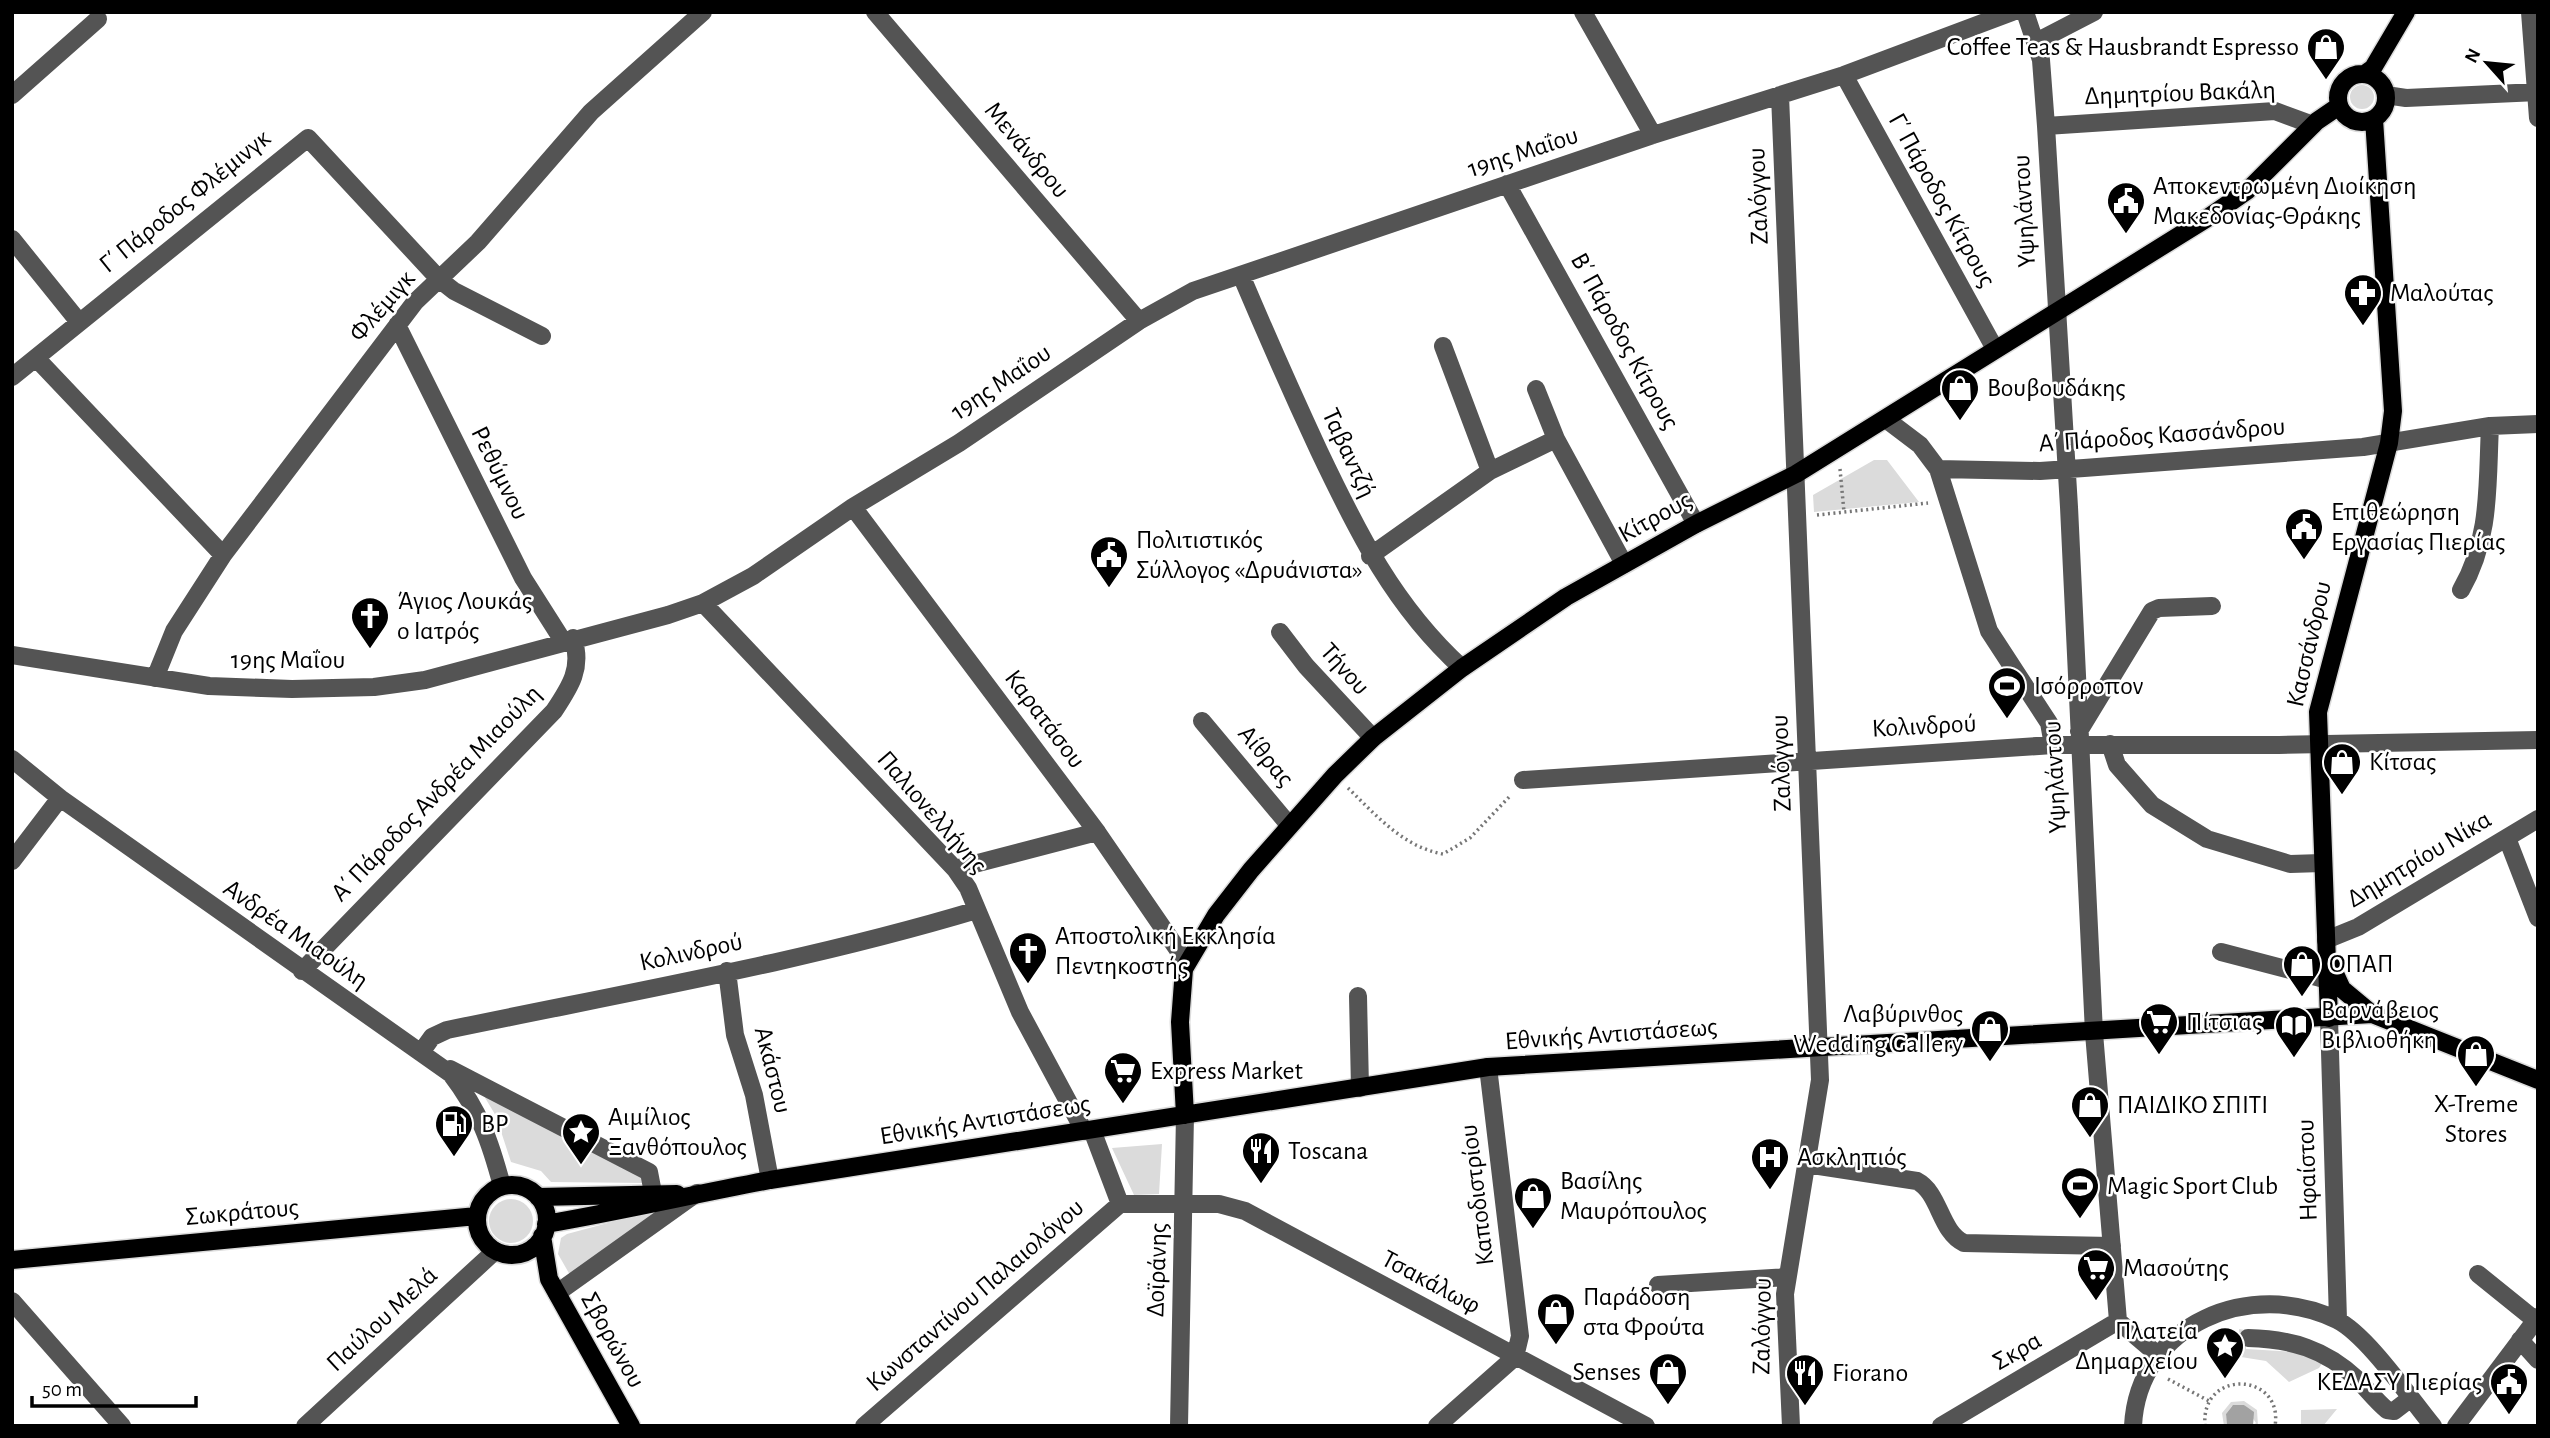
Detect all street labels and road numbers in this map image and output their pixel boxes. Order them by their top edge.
street label: Δημητρίου Βακάλη [2084,77,2276,109]
street label: Μενάνδρου [980,97,1074,203]
street label: Γ΄ Πάροδος Κίτρους [1884,109,2000,291]
street label: 19ης Μαΐου [1465,122,1581,182]
street label: Γ΄ Πάροδος Φλέμινγκ [95,124,275,278]
street label: Ζαλόγγου [1743,147,1773,245]
street label: Υψηλάντου [2008,154,2040,268]
street label: Β΄ Πάροδος Κίτρους [1566,249,1684,433]
street label: Φλέμιγκ [344,265,420,347]
street label: 19ης Μαΐου [946,339,1056,425]
street label: Ταβαντζή [1317,404,1381,502]
street label: Α΄ Πάροδος Κασσάνδρου [2038,413,2286,457]
street label: Ρεθύμνου [466,422,534,524]
street label: Κίτρους [1614,486,1696,548]
street label: Κασσάνδρου [2282,579,2336,709]
street label: Τήνου [1315,638,1375,700]
street label: 19ης Μαΐου [231,647,345,673]
street label: Καρατάσου [1000,665,1090,773]
street label: Α΄ Πάροδος Ανδρέα Μιαούλη [326,680,546,906]
street label: Κολινδρού [1871,710,1977,742]
street label: Ζαλόγγου [1766,714,1796,812]
street label: Αίθρας [1233,720,1299,792]
street label: Υψηλάντου [2039,720,2071,834]
street label: Παλιονελλήνης [872,746,992,878]
street label: Δημητρίου Νίκα [2342,806,2496,912]
street label: Ανδρέα Μιαούλη [219,875,373,993]
street label: Κολινδρού [637,928,745,976]
street label: Εθνικής Αντιστάσεως [1504,1014,1718,1054]
street label: Ακάστου [750,1024,796,1116]
street label: Εθνικής Αντιστάσεως [878,1091,1092,1149]
street label: Ηφαίστου [2292,1118,2322,1222]
street label: Καποδιστρίου [1455,1123,1499,1267]
street label: Σωκράτους [184,1194,300,1230]
street label: Κωνσταντίνου Παλαιολόγου [861,1194,1089,1396]
street label: Δοϊράνης [1142,1222,1172,1318]
street label: Τσακάλωφ [1377,1245,1485,1319]
street label: Παύλου Μελά [322,1262,442,1376]
street label: Ζαλόγγου [1748,1277,1776,1375]
street label: Σβορώνου [576,1288,650,1392]
street label: Σκρα [1988,1327,2046,1375]

